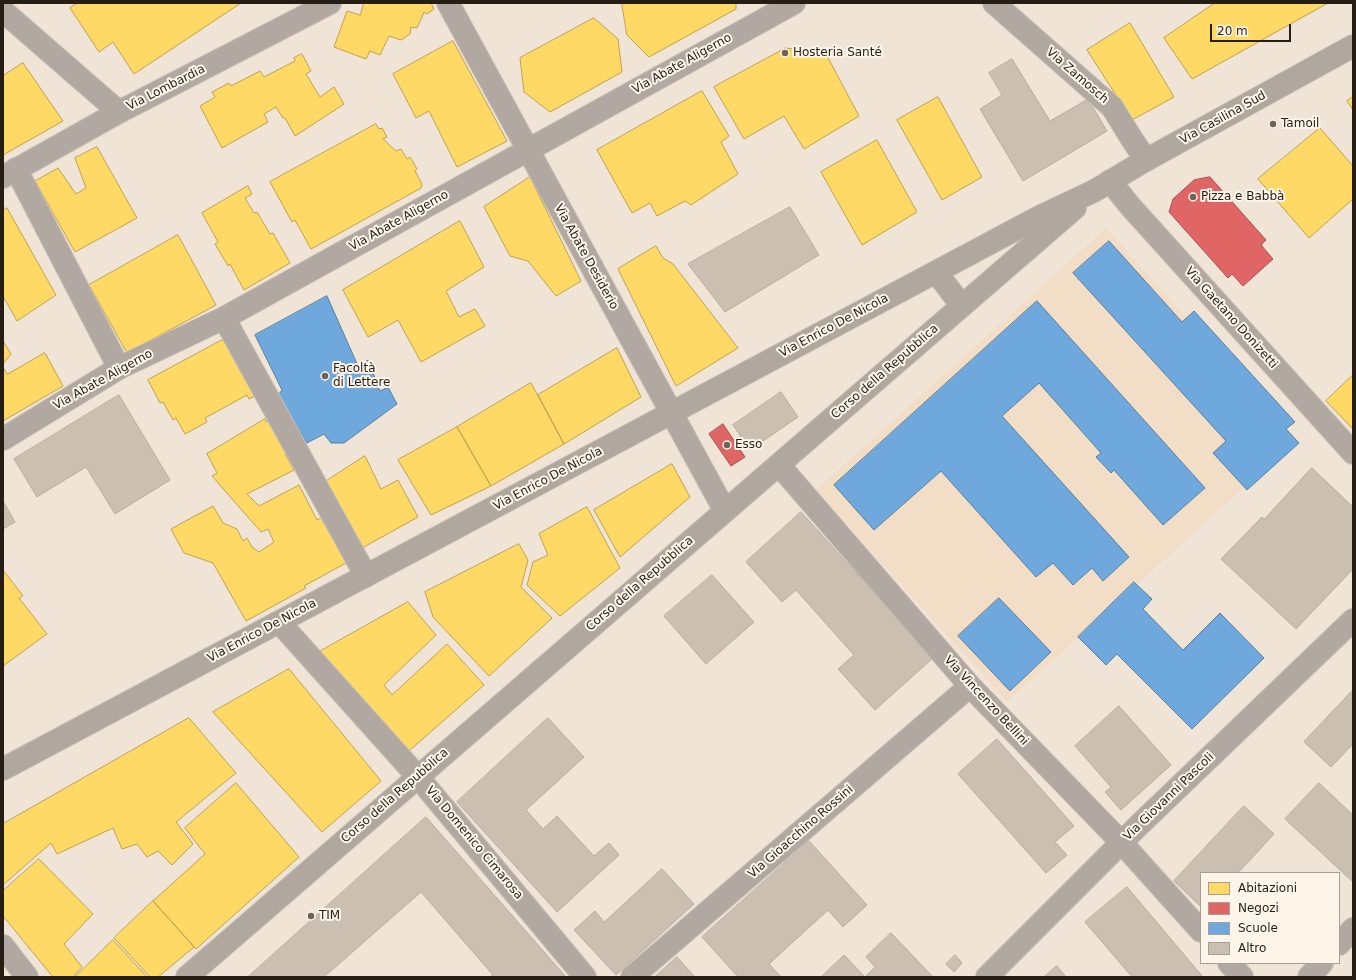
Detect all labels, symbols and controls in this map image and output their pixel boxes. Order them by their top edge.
scale bar [1212,16,1293,42]
text: 20 m [1217,24,1248,38]
street label: Via Abate Aligerno [630,31,734,97]
street label: Via Zamosch [1043,45,1111,107]
place label: Hosteria Santé [793,46,882,60]
marker: Hosteria Santé [780,48,790,58]
street label: Via Lombardia [124,62,208,114]
street label: Via Casilina Sud [1178,88,1268,148]
place label: Tamoil [1281,117,1319,131]
marker: Tamoil [1268,119,1278,129]
street label: Via Abate Aligerno [347,188,451,254]
place label: Pizza e Babbà [1201,190,1284,204]
marker: Pizza e Babbà [1188,192,1198,202]
street label: Via Abate Desiderio [551,202,621,312]
street label: Via Gaetano Donizetti [1182,264,1280,372]
street label: Via Enrico De Nicola [777,291,891,361]
street label: Corso della Repubblica [829,322,941,422]
street label: Via Abate Aligerno [51,347,155,413]
place label: Facoltà di Lettere [333,362,390,390]
marker: Facoltà di Lettere [320,371,330,381]
place label: Esso [735,438,762,452]
marker: Esso [722,440,732,450]
street label: Via Enrico De Nicola [491,444,605,514]
street label: Corso della Repubblica [584,534,696,634]
street label: Via Enrico De Nicola [205,596,319,666]
street label: Via Vincenzo Bellini [941,653,1031,749]
street label: Corso della Repubblica [339,746,451,846]
street label: Via Giovanni Pascoli [1121,750,1217,844]
street label: Via Gioacchino Rossini [745,782,857,882]
street label: Via Domenico Cimarosa [422,784,526,902]
legend [1200,872,1340,964]
text: Abitazioni [1238,881,1297,895]
text: Negozi [1238,901,1279,915]
place label: TIM [319,909,340,923]
marker: TIM [306,911,316,921]
text: Scuole [1238,921,1278,935]
text: Altro [1238,941,1266,955]

